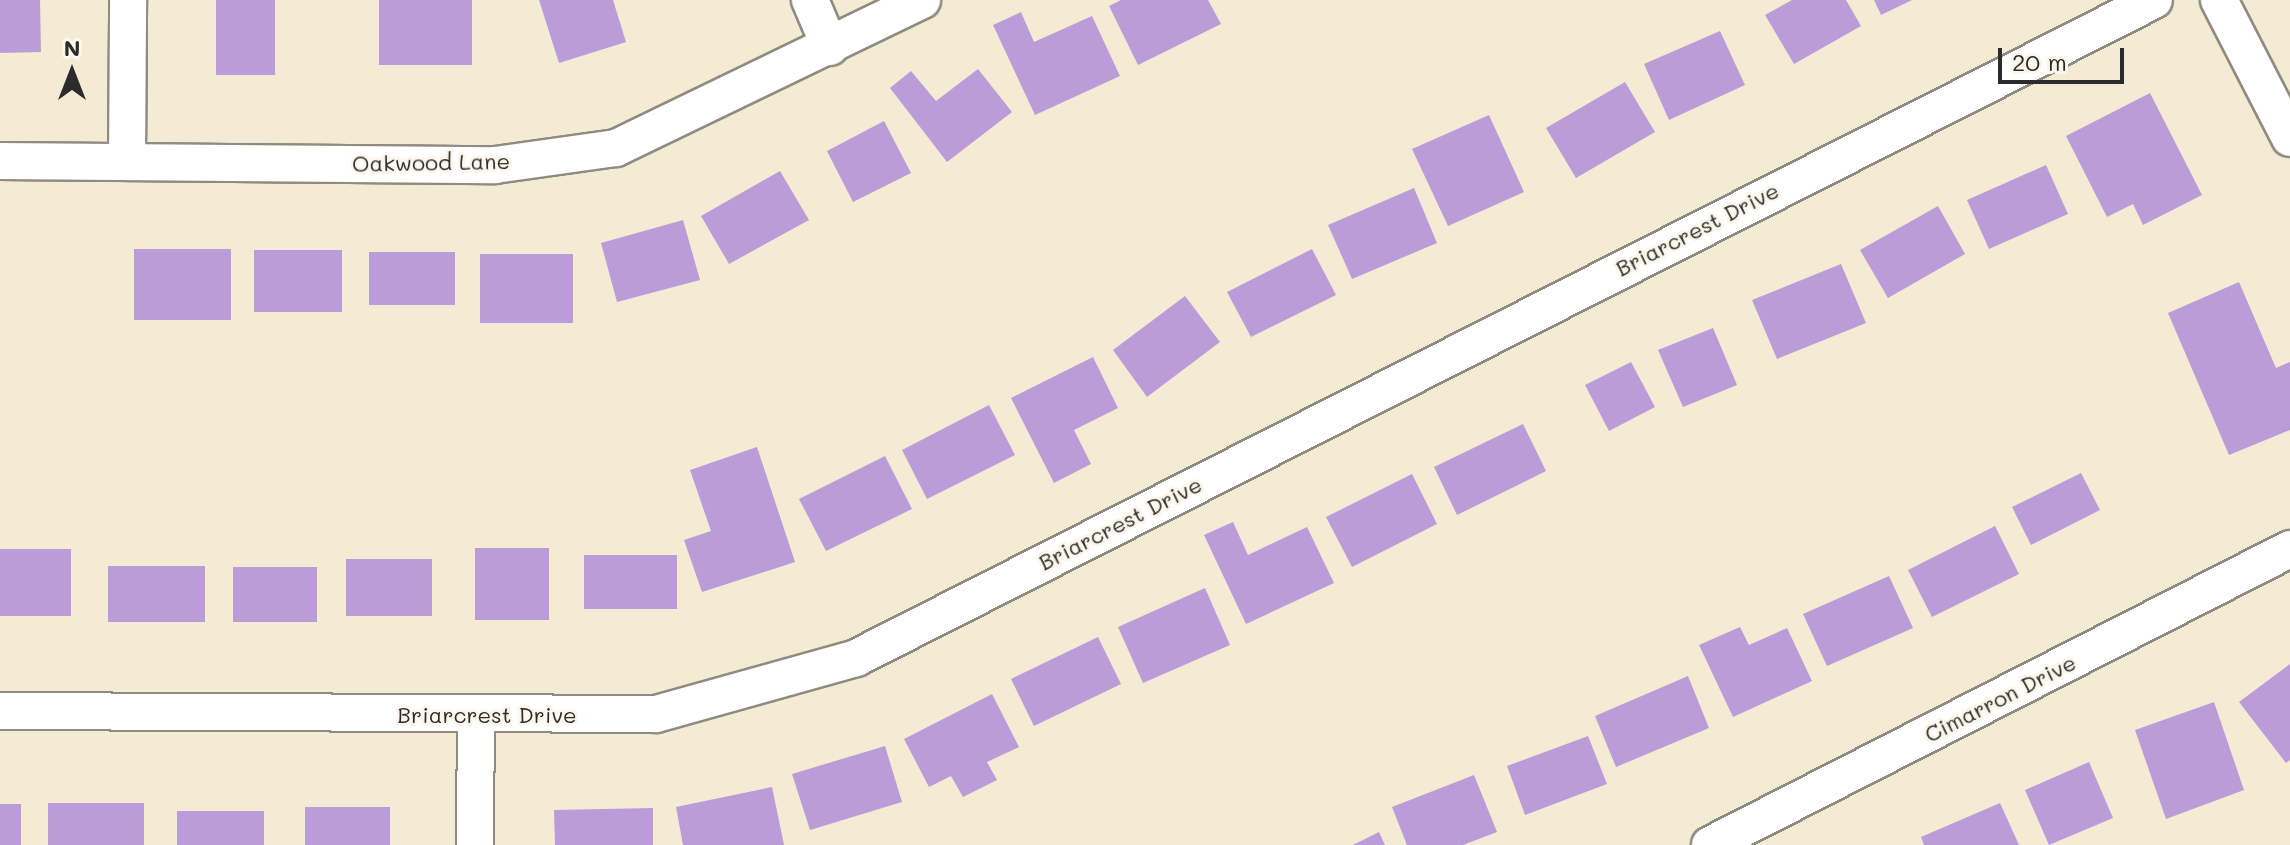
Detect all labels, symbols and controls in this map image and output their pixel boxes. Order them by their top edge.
north arrow [32,32,112,112]
scale bar [2002,32,2128,82]
text: N [64,33,80,62]
text: 20 m [2012,46,2067,77]
street label: Oakwood Lane [352,147,510,177]
street label: Briarcrest Drive [1611,177,1783,281]
street label: Briarcrest Drive [1034,471,1206,575]
street label: Cimarron Drive [1920,649,2080,747]
street label: Briarcrest Drive [397,702,577,728]

